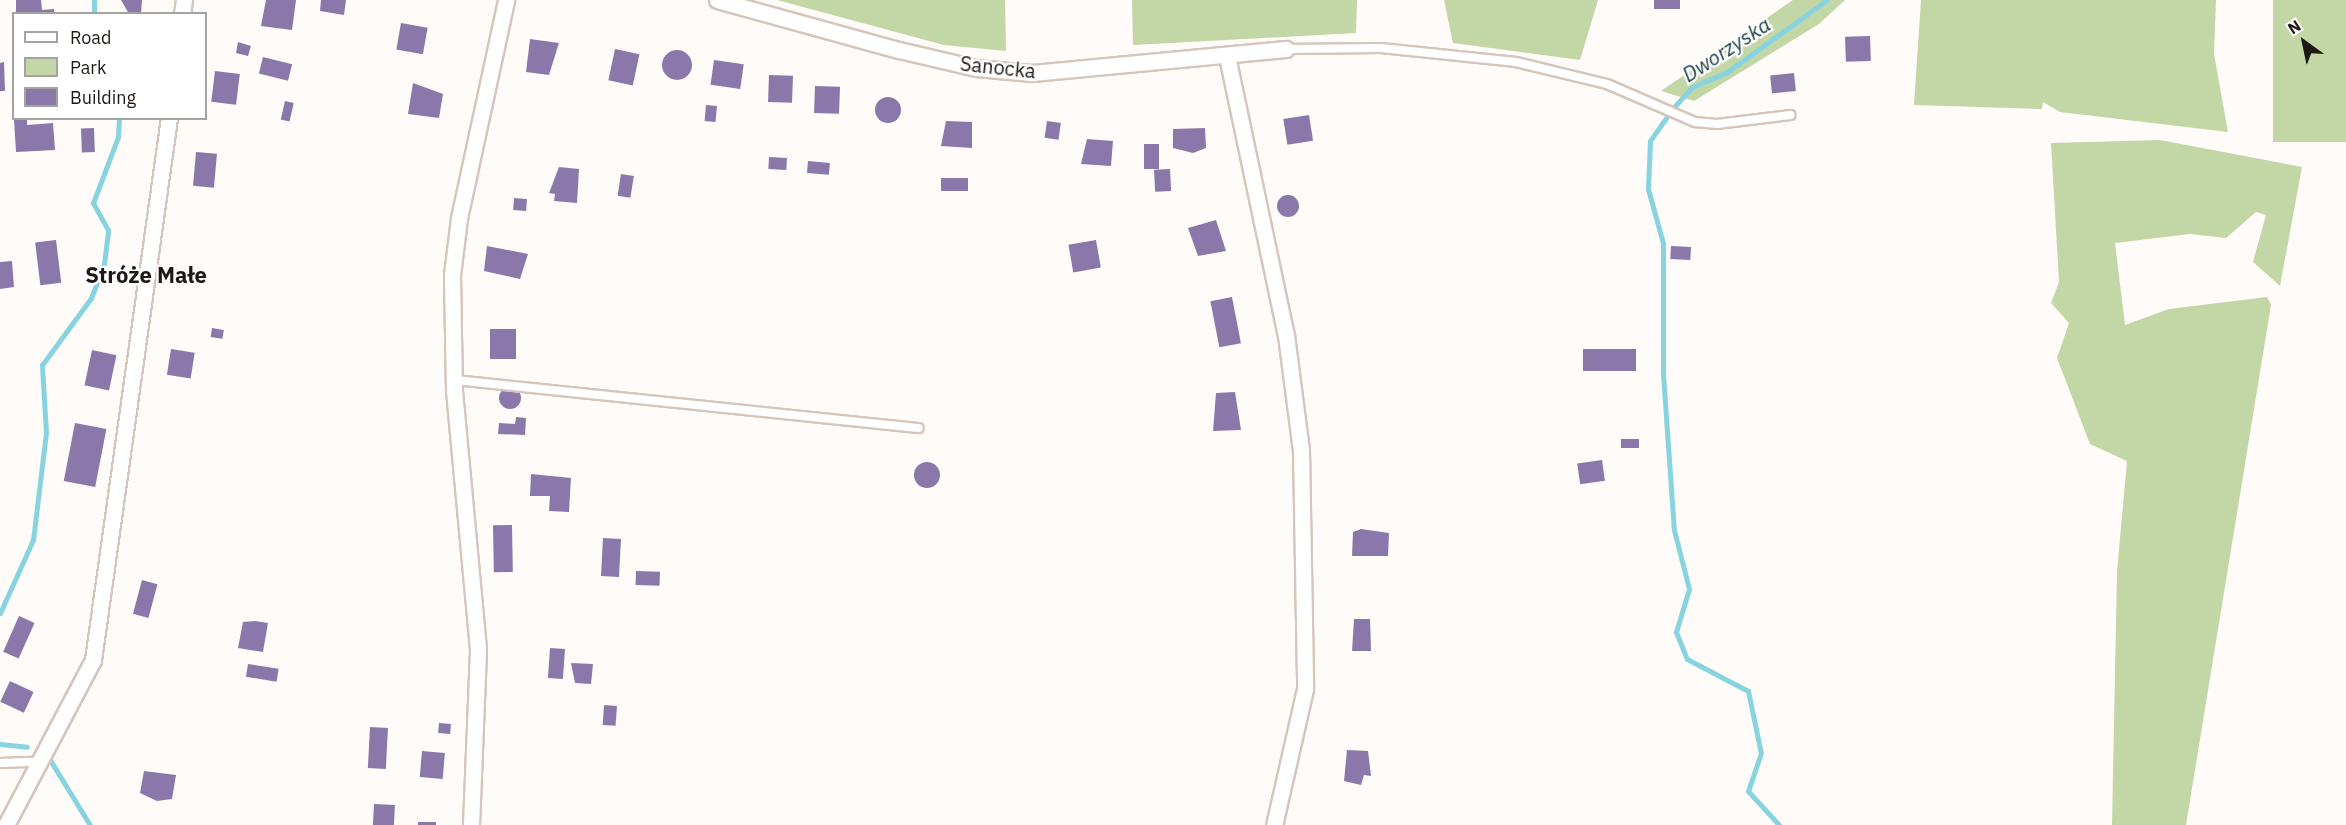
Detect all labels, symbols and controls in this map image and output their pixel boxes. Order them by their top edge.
water label: Dworzyska [1677,11,1775,87]
legend [12,12,207,120]
north arrow [2274,12,2334,72]
text: N [2284,15,2305,38]
text: Road [70,26,111,49]
street label: Sanocka [959,51,1037,83]
text: Park [70,56,106,79]
text: Building [70,86,136,109]
district label: Stróże Małe [85,262,207,288]

